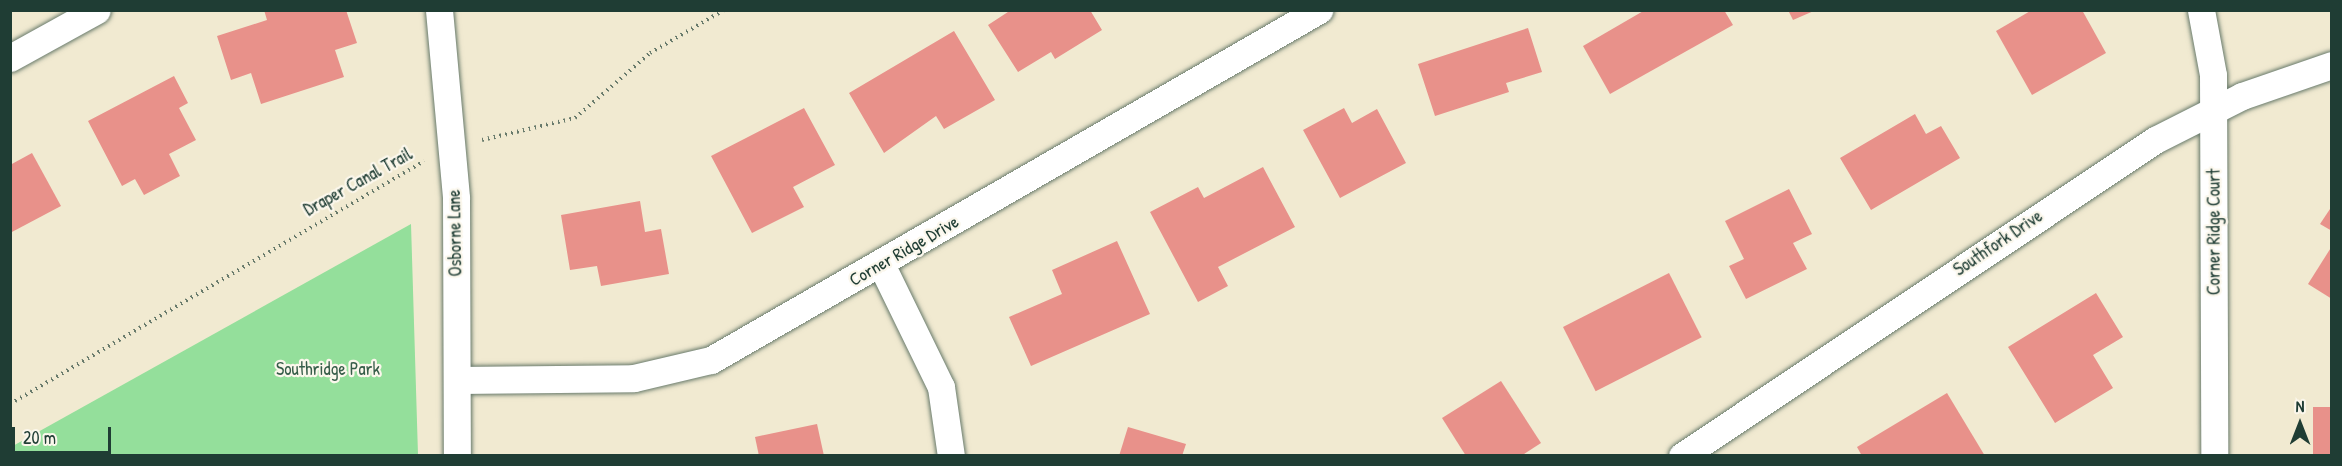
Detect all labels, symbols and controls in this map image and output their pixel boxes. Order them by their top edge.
street label: Draper Canal Trail [300,143,416,221]
street label: Corner Ridge Court [2203,169,2225,295]
street label: Osborne Lane [443,189,467,277]
street label: Southfork Drive [1949,205,2047,281]
street label: Corner Ridge Drive [845,211,963,291]
park label: Southridge Park [276,358,380,380]
north arrow [2270,394,2330,454]
text: N [2296,395,2304,417]
scale bar [15,415,114,453]
text: 20 m [23,425,56,450]

